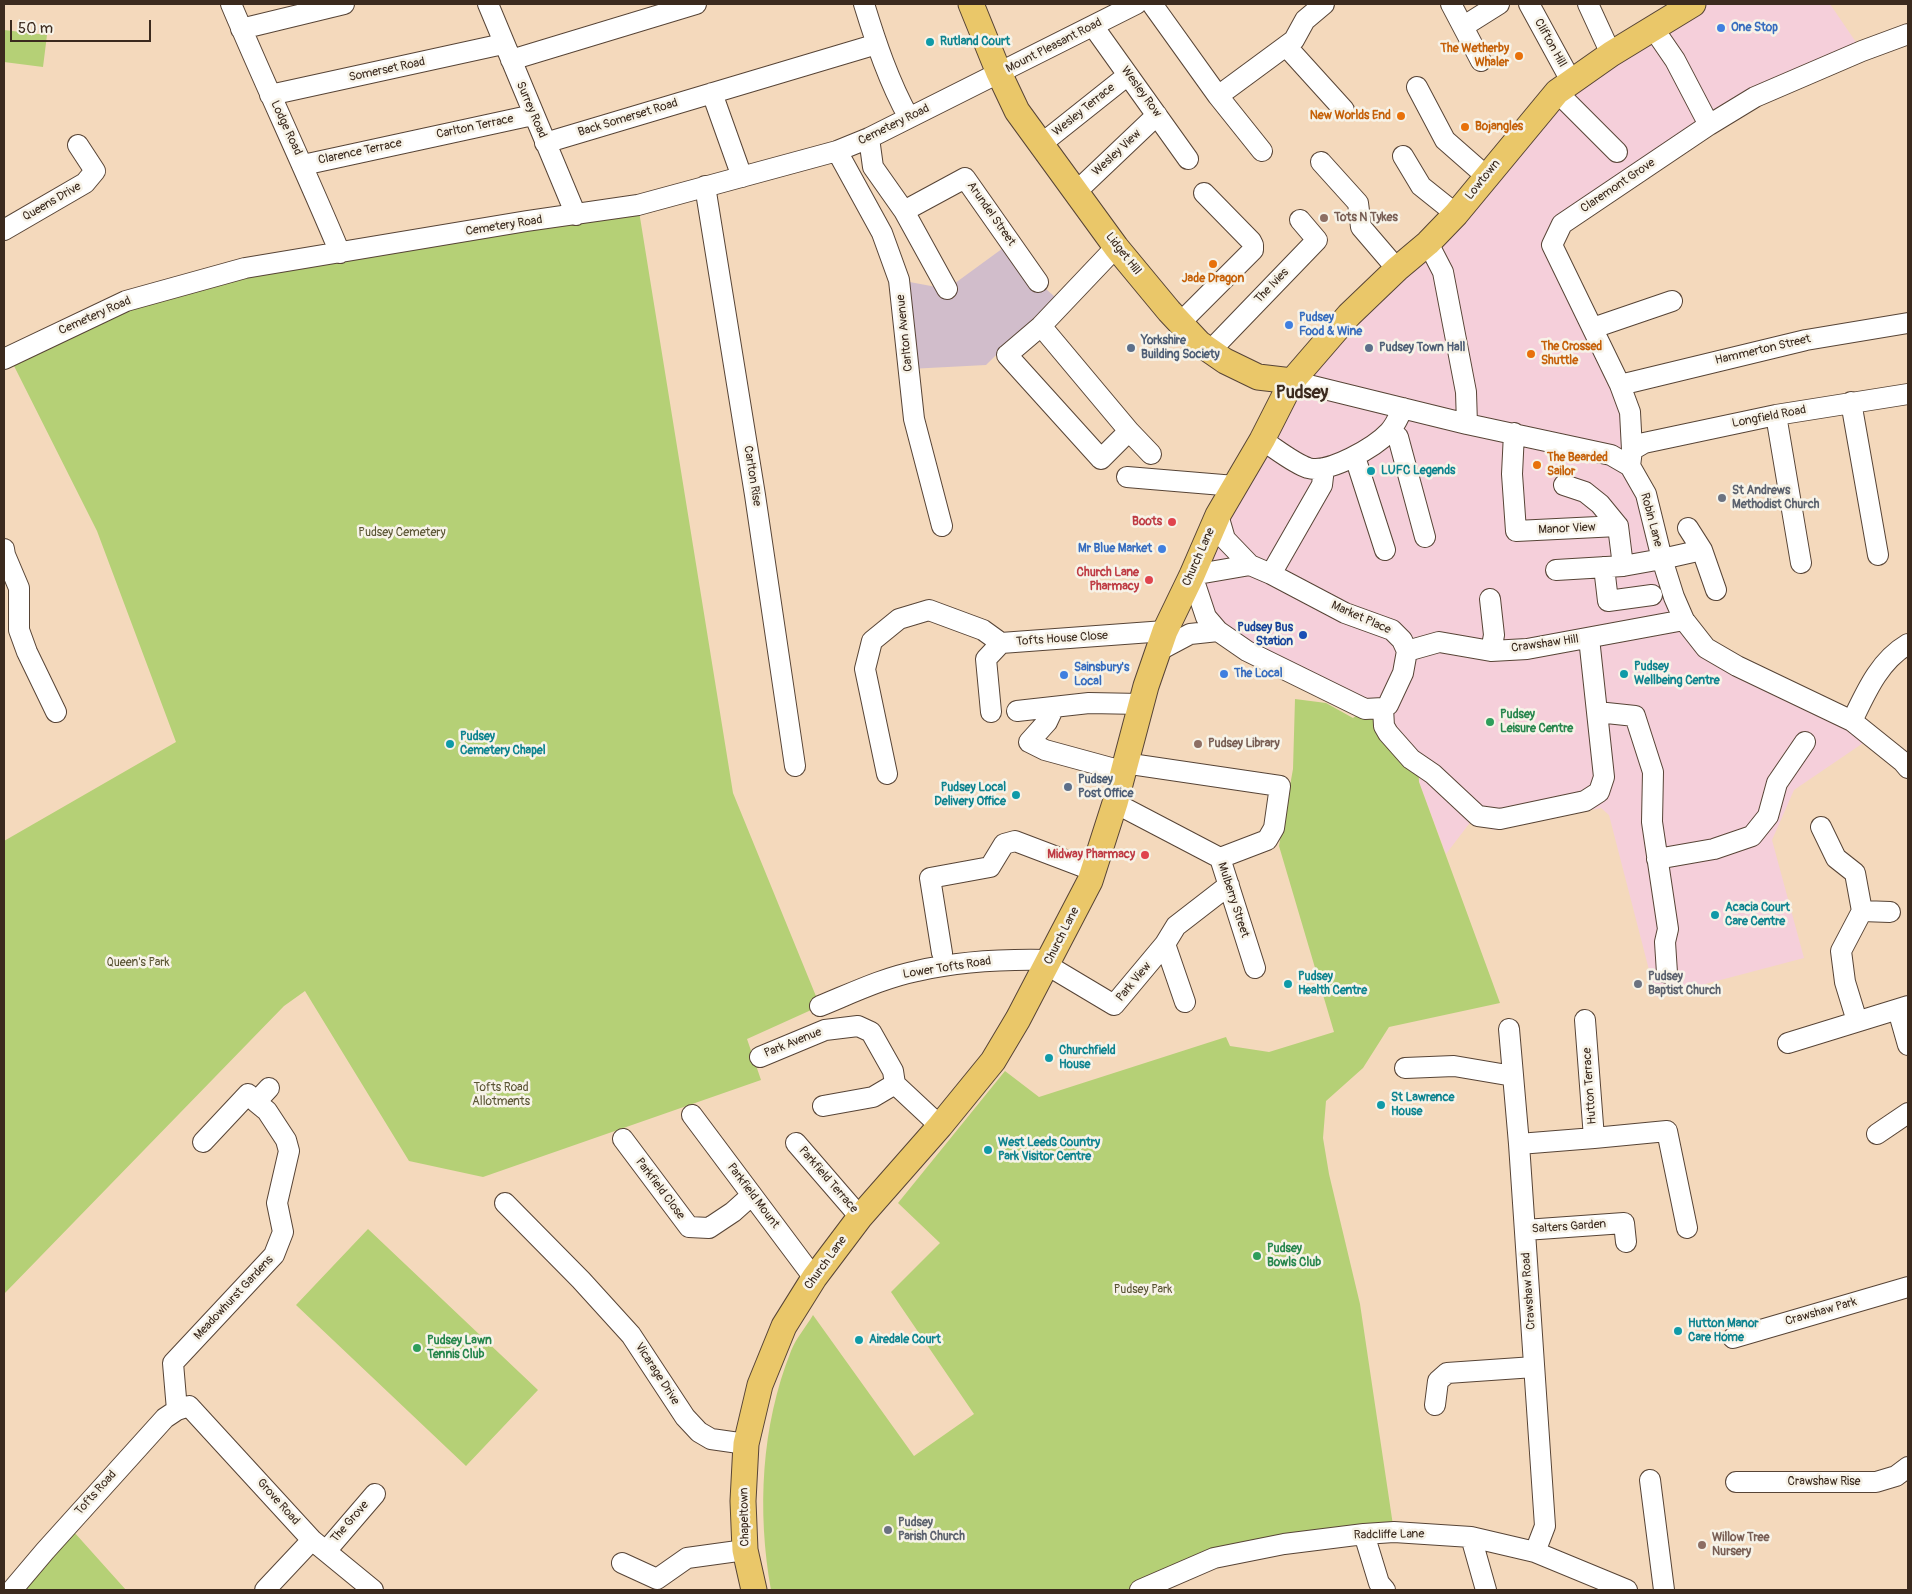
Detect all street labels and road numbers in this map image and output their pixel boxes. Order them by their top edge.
street label: Mount Pleasant Road [1004,16,1104,76]
street label: Clifton Hill [1531,16,1569,70]
street label: Somerset Road [348,55,426,85]
street label: Wesley Row [1118,64,1164,120]
street label: Surrey Road [513,80,549,140]
street label: Wesley Terrace [1050,80,1118,140]
street label: Back Somerset Road [576,96,680,140]
street label: Lodge Road [267,98,305,158]
street label: Cemetery Road [856,102,932,148]
street label: Carlton Terrace [435,112,515,142]
street label: Wesley View [1090,127,1144,179]
street label: Clarence Terrace [317,136,403,168]
street label: Claremont Grove [1578,156,1658,216]
street label: Lowtown [1463,157,1503,203]
street label: Queens Drive [20,179,84,225]
street label: Arundel Street [964,179,1018,249]
street label: Cemetery Road [465,213,543,239]
street label: Lidget Hill [1102,230,1144,278]
street label: The Ivies [1252,266,1292,306]
street label: Cemetery Road [57,294,133,338]
street label: Carlton Avenue [894,294,916,372]
street label: Hammerton Street [1714,332,1812,368]
street label: Longfield Road [1731,403,1807,431]
street label: Carlton Rise [740,445,764,507]
street label: Robin Lane [1637,491,1665,549]
street label: Manor View [1538,520,1596,538]
street label: Church Lane [1180,526,1218,588]
street label: Market Place [1329,598,1393,638]
street label: Tofts House Close [1016,629,1108,649]
street label: Crawshaw Hill [1510,632,1580,656]
street label: Mulberry Street [1214,861,1252,939]
street label: Church Lane [1041,905,1083,967]
street label: Lower Tofts Road [902,954,992,982]
street label: Park View [1113,959,1155,1005]
street label: Park Avenue [762,1025,824,1061]
street label: Hutton Terrace [1580,1047,1600,1125]
street label: Parkfield Terrace [795,1144,861,1216]
street label: Parkfield Close [632,1155,688,1223]
street label: Parkfield Mount [724,1161,782,1231]
street label: Salters Garden [1531,1217,1607,1237]
street label: Church Lane [802,1234,850,1292]
street label: Crawshaw Road [1519,1252,1539,1330]
street label: Meadowhurst Gardens [191,1253,277,1343]
street label: Crawshaw Park [1784,1295,1858,1329]
street label: Vicarage Drive [632,1340,682,1408]
street label: Tofts Road [72,1468,120,1518]
street label: Crawshaw Rise [1787,1475,1861,1489]
street label: Grove Road [254,1476,302,1528]
street label: Chapeltown [737,1487,753,1547]
street label: The Grove [328,1498,372,1546]
street label: Radcliffe Lane [1354,1527,1424,1543]

